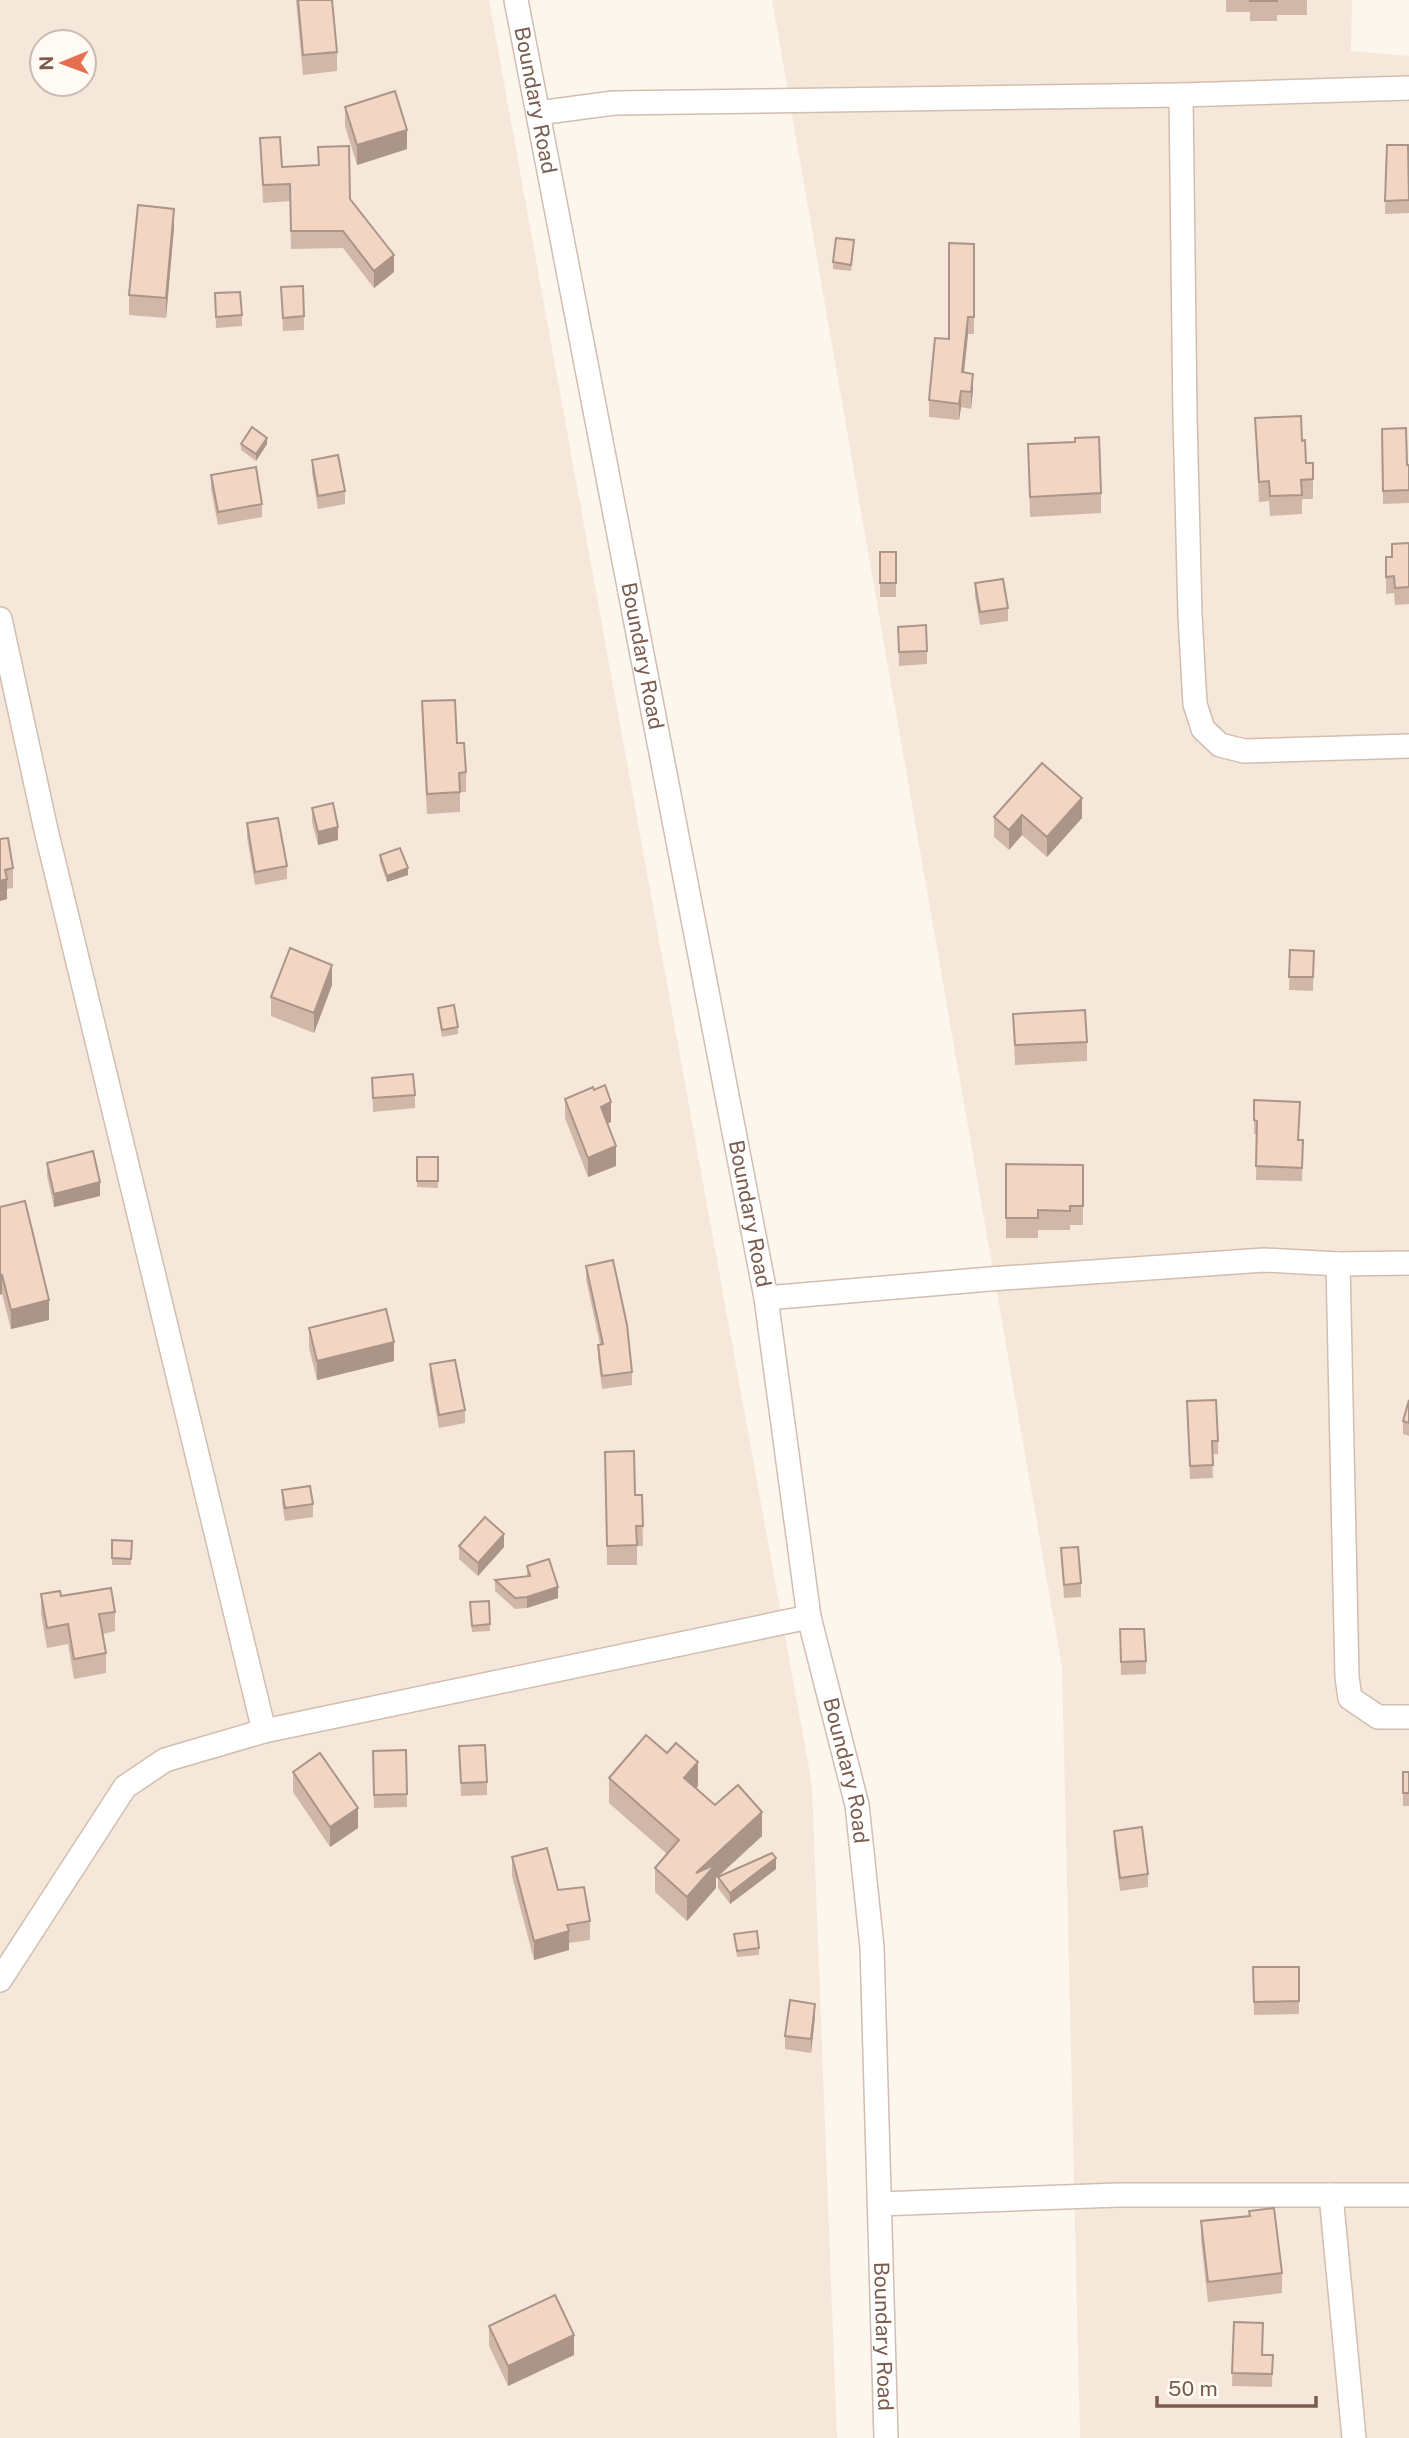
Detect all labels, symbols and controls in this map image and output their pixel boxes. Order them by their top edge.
street label: Boundary Road [509,24,562,176]
north arrow [28,28,98,98]
text: N [35,56,57,71]
street label: Boundary Road [616,580,669,731]
street label: Boundary Road [724,1138,777,1289]
street label: Boundary Road [818,1695,874,1845]
street label: Boundary Road [869,2261,898,2411]
scale bar [1157,2364,1316,2408]
text: 50 m [1168,2376,1218,2401]

